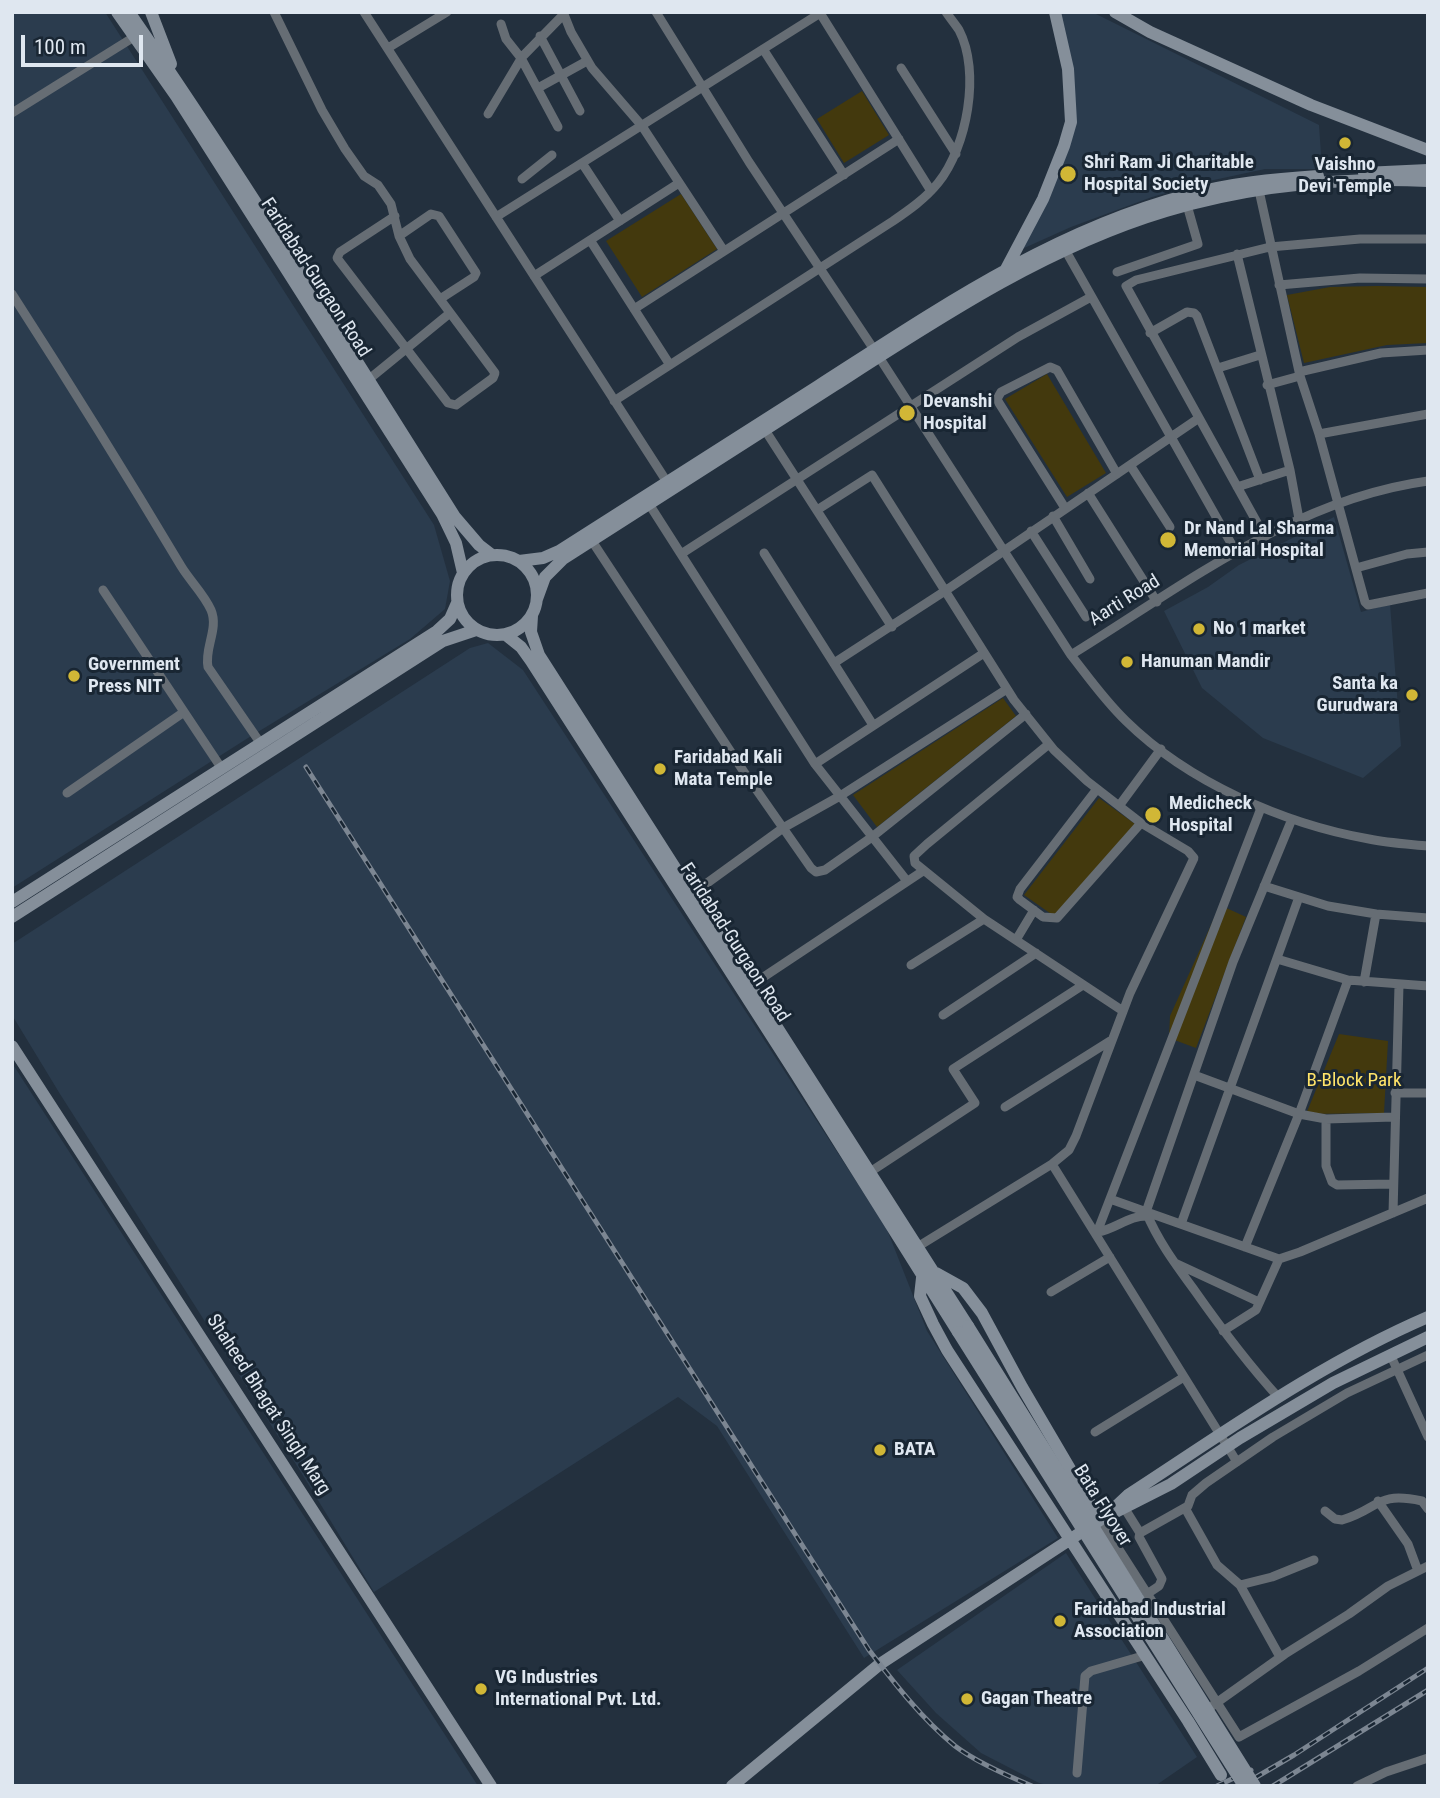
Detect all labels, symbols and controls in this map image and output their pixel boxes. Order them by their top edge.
scale bar [24,21,147,65]
text: 100 m [34,35,86,59]
marker: Vaishno Devi Temple [1337,135,1353,151]
place label: Shri Ram Ji Charitable Hospital Society [1084,152,1254,196]
place label: Vaishno Devi Temple [1298,154,1392,198]
marker: Shri Ram Ji Charitable Hospital Society [1058,164,1078,184]
street label: Faridabad-Gurgaon Road [255,194,375,362]
place label: Devanshi Hospital [923,391,992,435]
marker: Devanshi Hospital [897,403,917,423]
place label: Dr Nand Lal Sharma Memorial Hospital [1184,518,1334,562]
marker: Dr Nand Lal Sharma Memorial Hospital [1158,530,1178,550]
street label: Aarti Road [1086,570,1164,632]
place label: No 1 market [1213,618,1306,640]
marker: No 1 market [1191,621,1207,637]
place label: Hanuman Mandir [1141,651,1270,673]
place label: Government Press NIT [88,654,180,698]
marker: Hanuman Mandir [1119,654,1135,670]
marker: Government Press NIT [66,668,82,684]
place label: Santa ka Gurudwara [1317,673,1398,717]
marker: Santa ka Gurudwara [1404,687,1420,703]
place label: Faridabad Kali Mata Temple [674,747,782,791]
marker: Faridabad Kali Mata Temple [652,761,668,777]
place label: Medicheck Hospital [1169,793,1252,837]
marker: Medicheck Hospital [1143,805,1163,825]
street label: Faridabad-Gurgaon Road [674,859,794,1027]
park label: B-Block Park [1307,1070,1401,1092]
street label: Shaheed Bhagat Singh Marg [201,1310,335,1500]
place label: BATA [894,1439,935,1461]
marker: BATA [872,1442,888,1458]
street label: Bata Flyover [1068,1461,1136,1551]
place label: Faridabad Industrial Association [1074,1599,1226,1643]
marker: Faridabad Industrial Association [1052,1613,1068,1629]
place label: VG Industries International Pvt. Ltd. [495,1667,662,1711]
marker: VG Industries International Pvt. Ltd. [473,1681,489,1697]
place label: Gagan Theatre [981,1688,1092,1710]
marker: Gagan Theatre [959,1691,975,1707]

